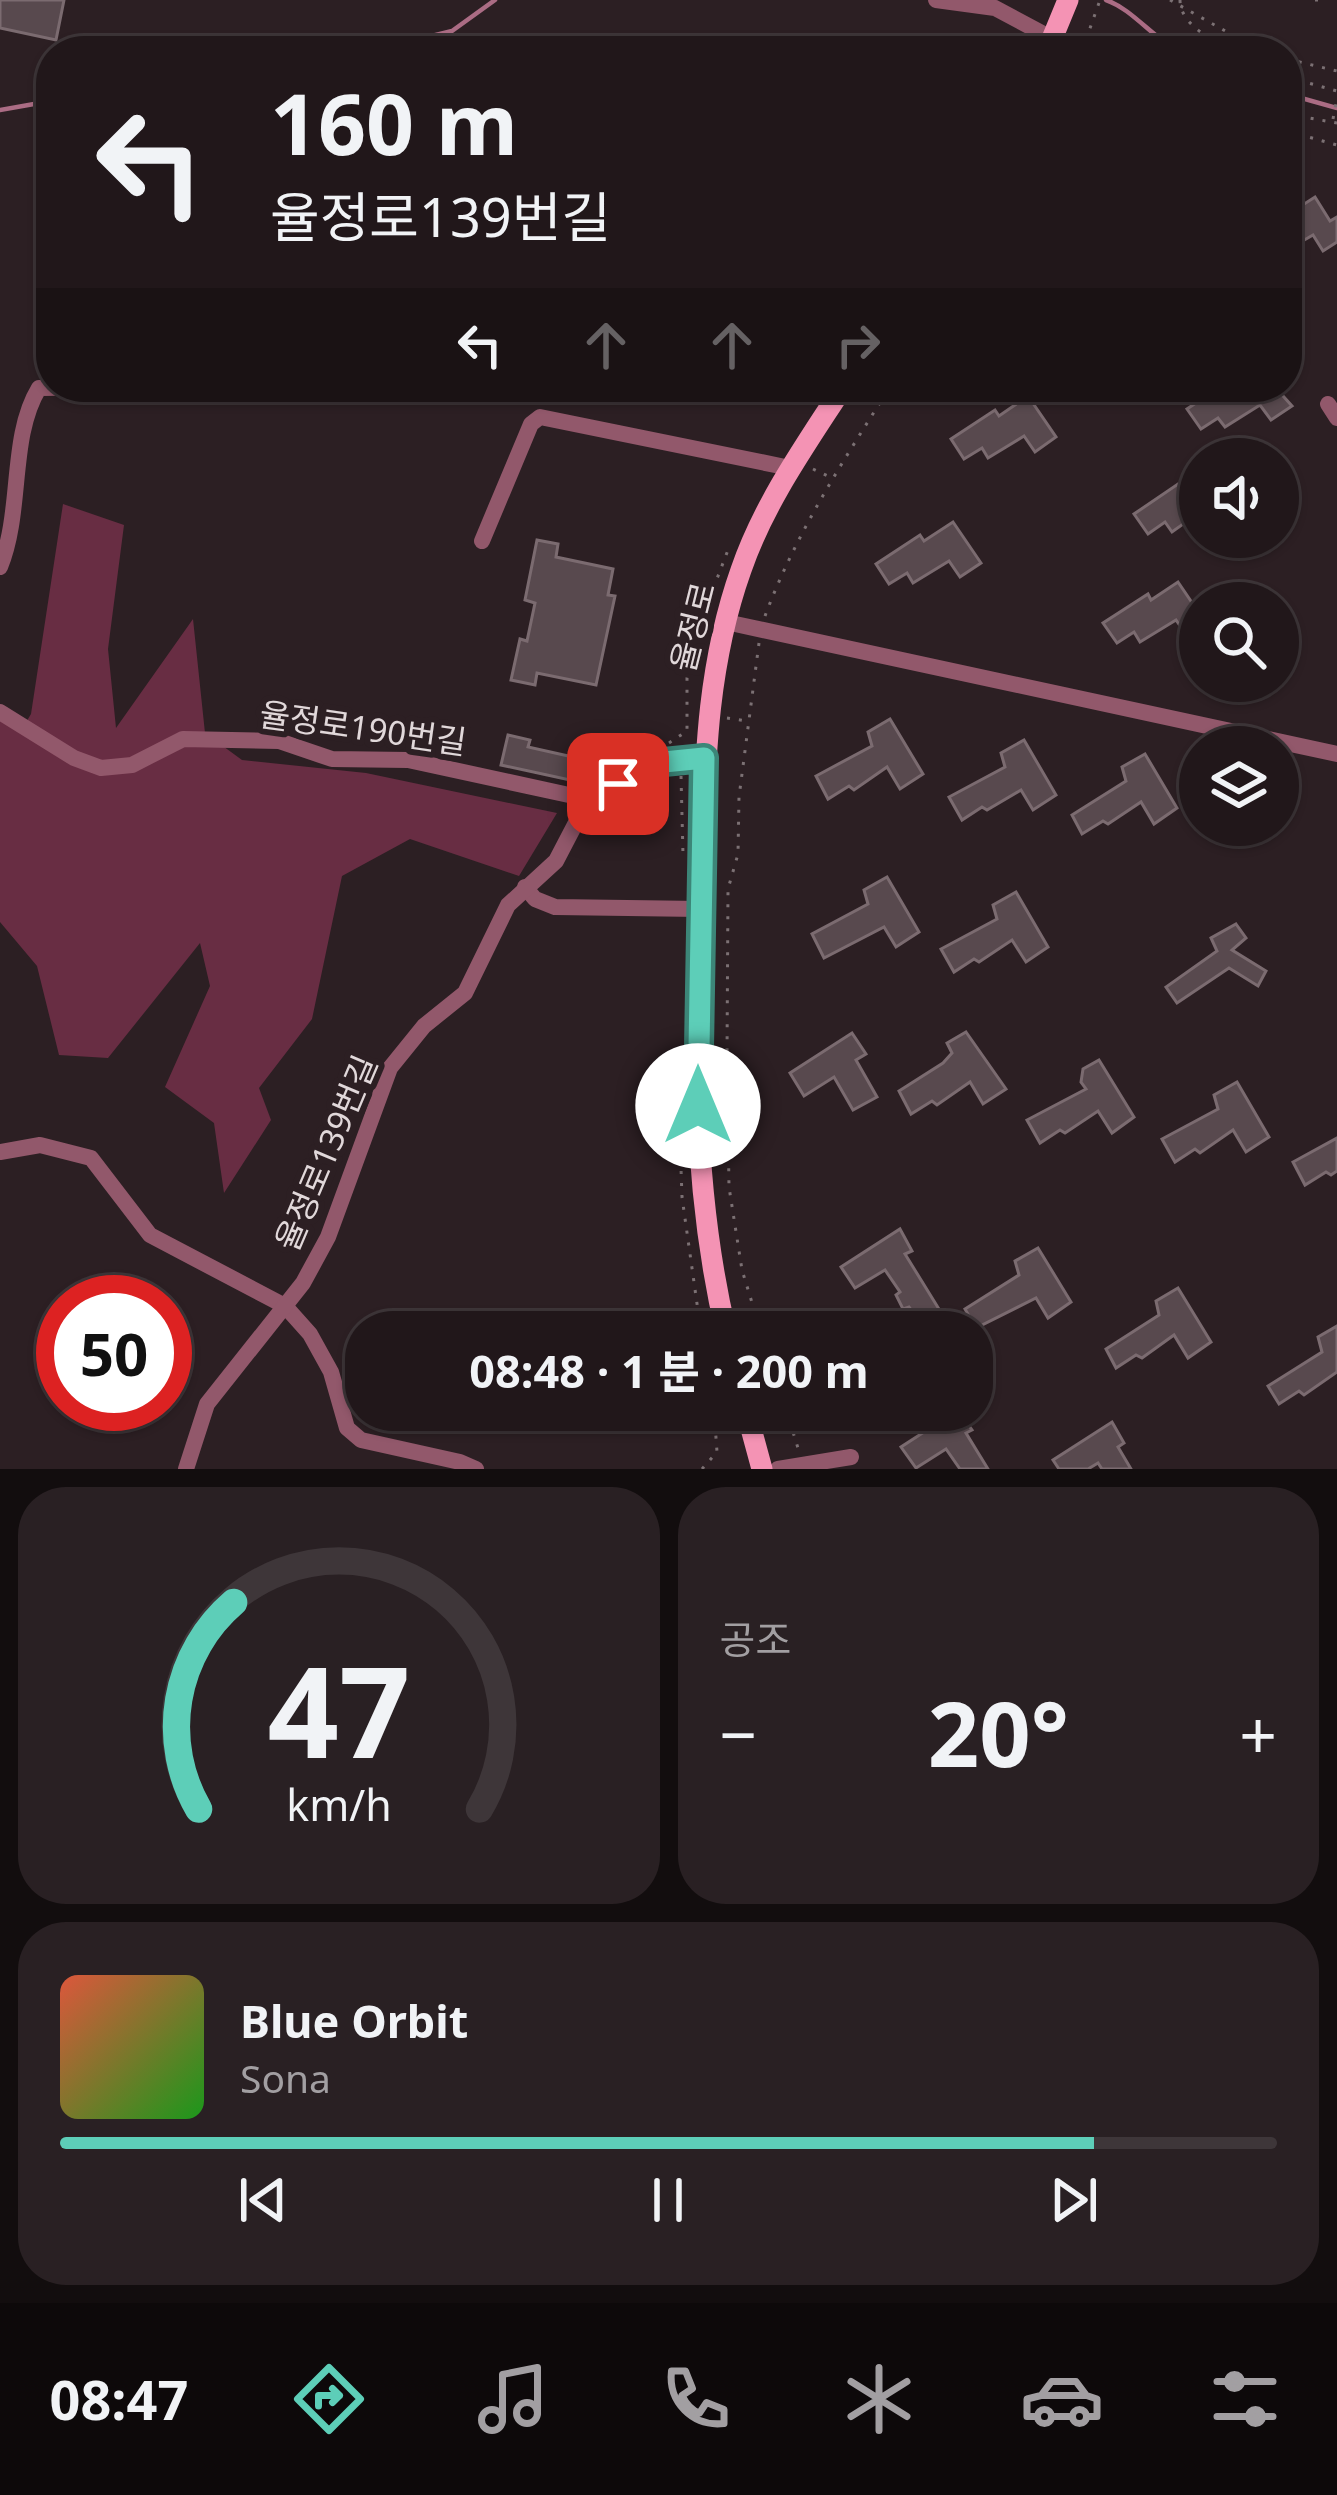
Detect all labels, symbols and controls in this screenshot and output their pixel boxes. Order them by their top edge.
text: 160 m [270,65,518,180]
icon: left [72,84,228,240]
text: 율정로139번길 [270,179,611,253]
icon: left [447,312,513,378]
icon: ahead [573,312,639,378]
icon: ahead [699,312,765,378]
icon: right [825,312,891,378]
map controls [1179,438,1299,846]
button: sound [1179,438,1299,558]
street label: 율정로 [660,577,725,677]
button: search [1179,582,1299,702]
street label: 율정로190번길 [257,691,469,764]
button: layers [1179,726,1299,846]
pin [567,733,669,835]
icon: arrive [585,751,651,817]
position arrow [635,1043,761,1169]
street label: 율정로139번길 [264,1048,387,1258]
speed limit sign: 50 [36,1275,192,1431]
text: 08:48 · 1 분 · 200 m [469,1340,869,1401]
text: 공조 [720,1612,791,1665]
text: 47 [267,1625,410,1795]
text: 20° [928,1671,1069,1793]
text: − [720,1688,757,1778]
text: + [1239,1688,1277,1778]
text: km/h [286,1774,391,1833]
text: Blue Orbit [240,1990,468,2051]
text: Sona [240,2051,331,2104]
icon: previous [230,2167,296,2233]
icon: pause [635,2167,701,2233]
icon: next [1041,2167,1107,2233]
icon: directions [287,2357,371,2441]
icon: music [471,2357,555,2441]
icon: phone [654,2357,738,2441]
icon: climate [837,2357,921,2441]
icon: car [1020,2357,1104,2441]
icon: filters [1203,2357,1287,2441]
text: 08:47 [50,2362,188,2436]

